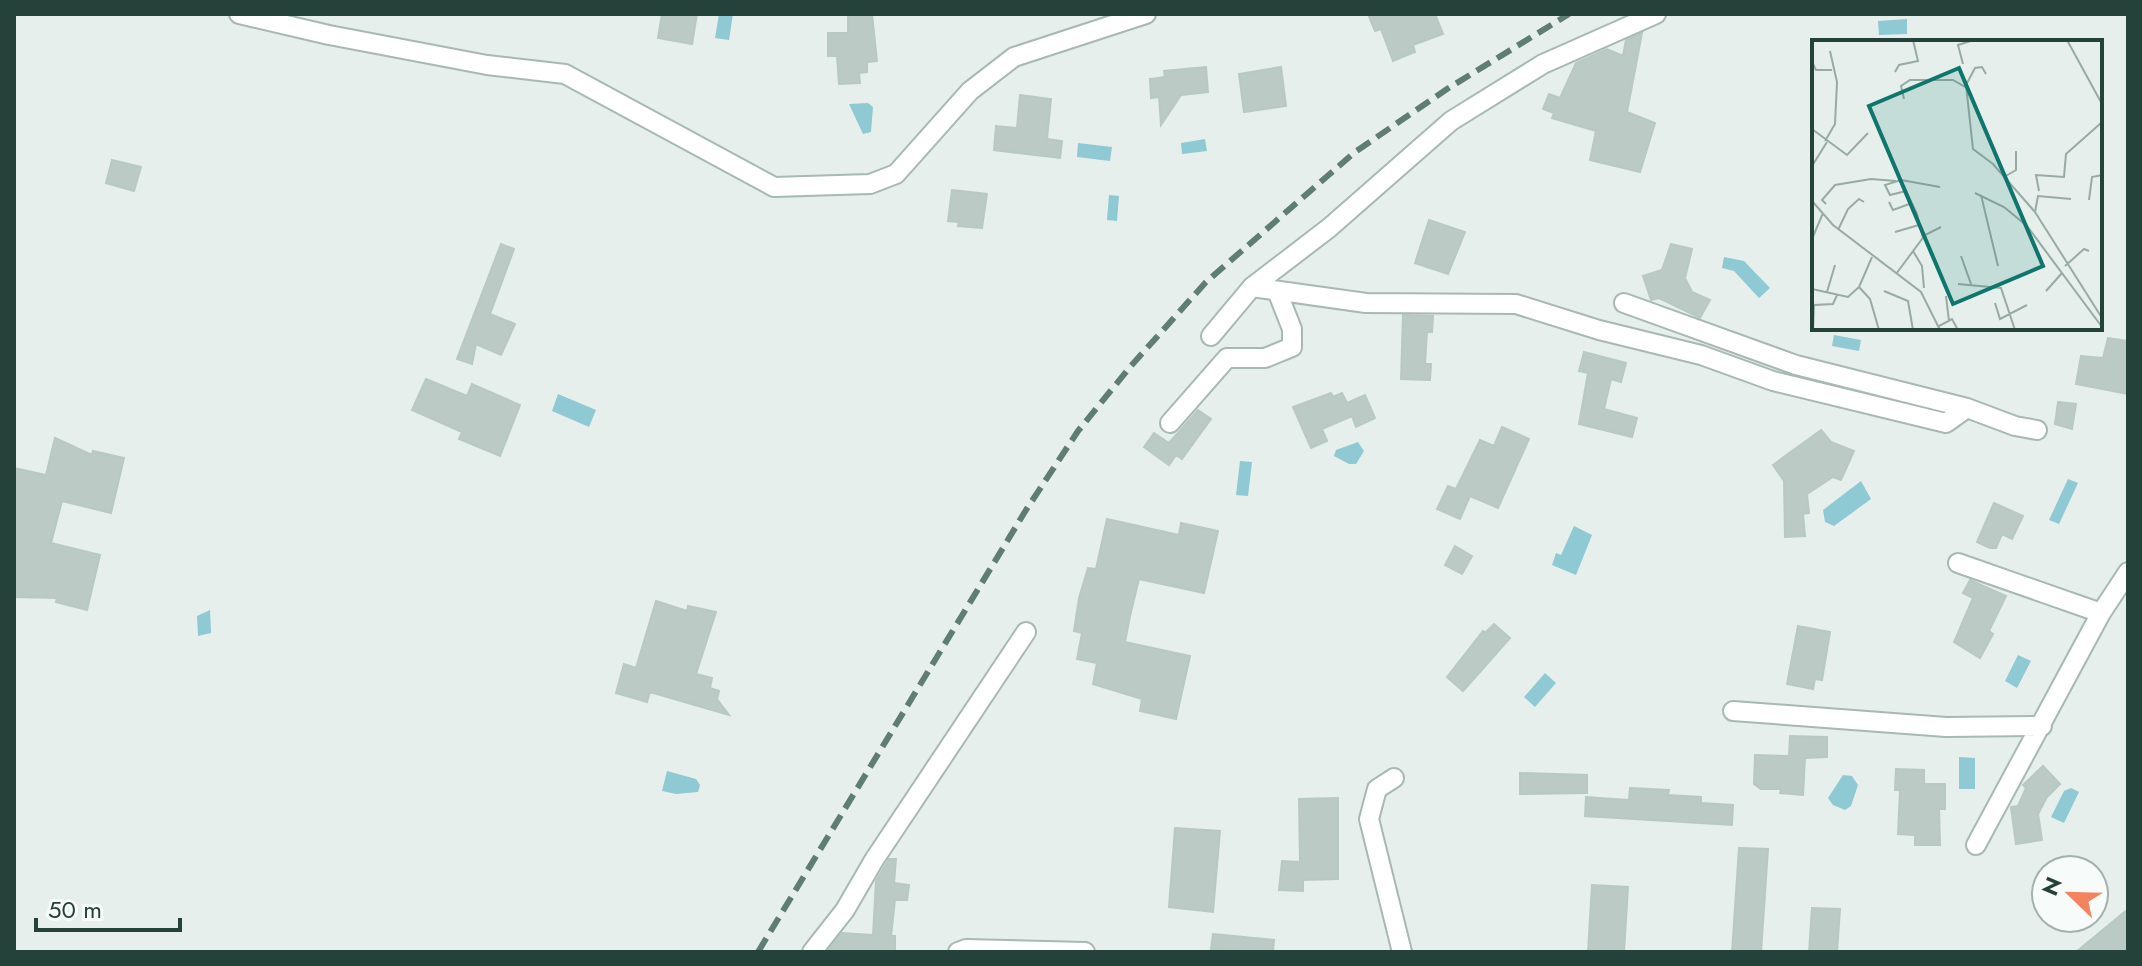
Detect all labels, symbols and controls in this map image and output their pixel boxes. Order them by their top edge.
inset map [1812,40,2102,330]
north arrow [2030,854,2110,934]
text: N [2033,872,2070,900]
scale bar [36,882,180,932]
text: 50 m [48,892,102,927]

